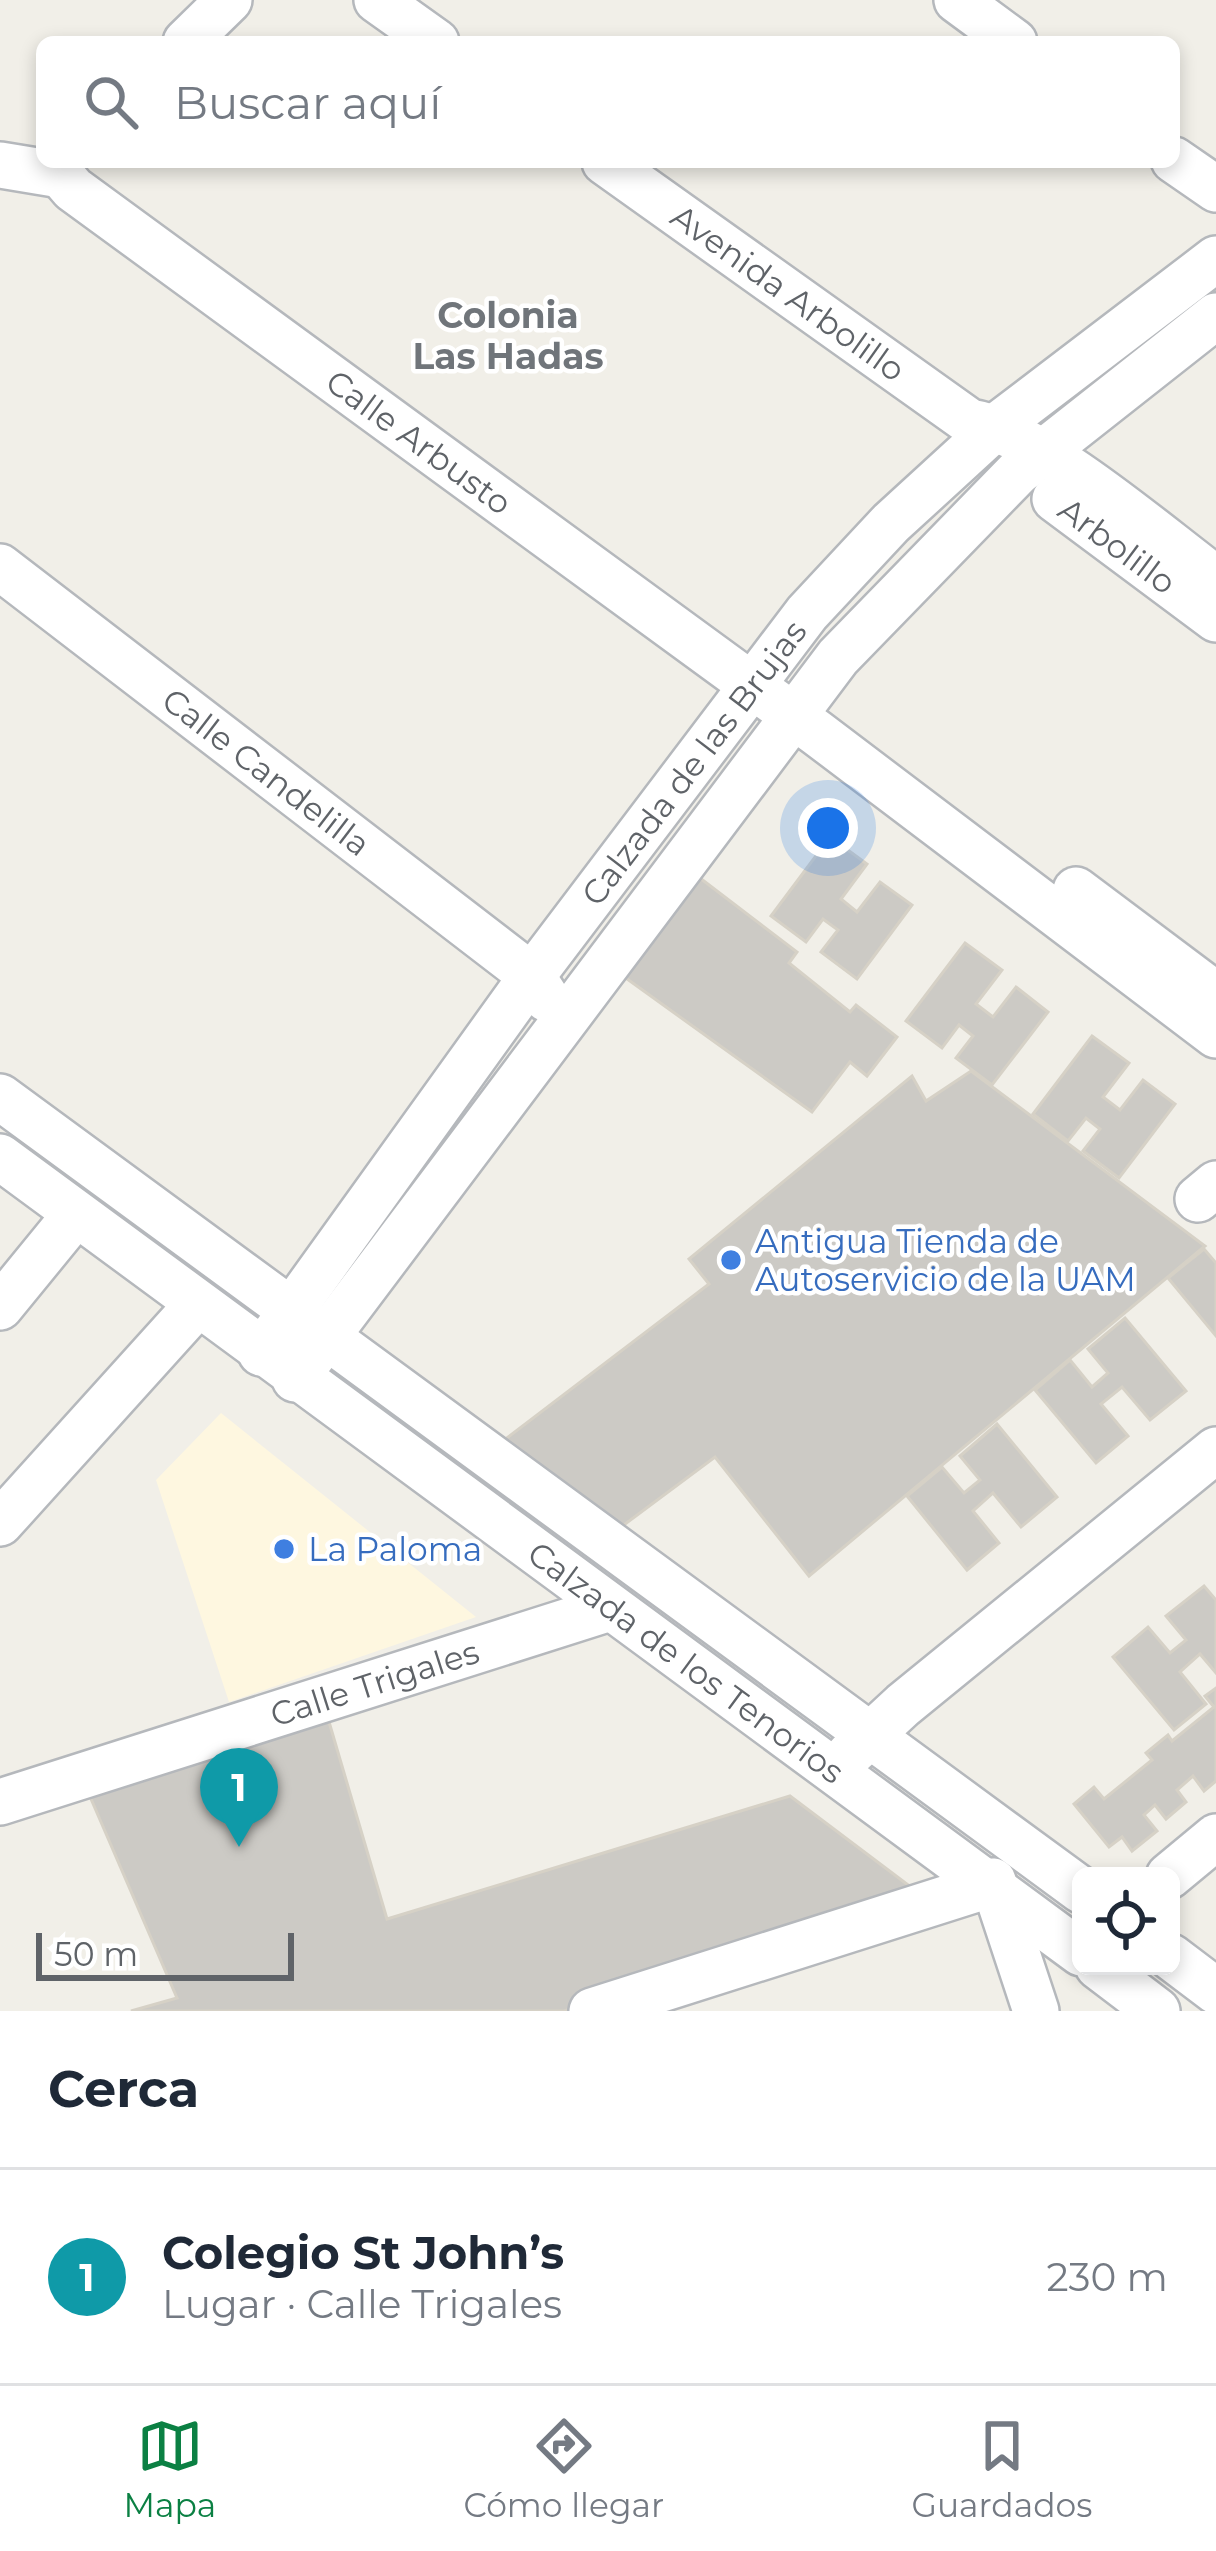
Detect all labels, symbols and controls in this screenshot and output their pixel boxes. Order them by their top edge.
search box [36,36,1180,168]
icon: search [78,69,144,135]
text: Buscar aquí [174,75,441,130]
street label: Avenida Arbolillo [663,196,913,389]
district label: Colonia Las Hadas [412,293,604,378]
street label: Calle Arbusto [318,361,519,523]
street label: Arbolillo [1051,489,1184,602]
street label: Calzada de las Brujas [573,612,815,913]
street label: Calle Candelilla [155,679,378,864]
your location [798,798,858,858]
place label: Antigua Tienda de Autoservicio de la UAM [755,1221,1136,1299]
marker: Antigua Tienda de Autoservicio de la UAM [718,1247,744,1273]
place label: La Paloma [308,1529,482,1569]
street label: Calzada de los Tenorios [520,1533,852,1792]
marker: La Paloma [271,1536,297,1562]
street label: Calle Trigales [265,1631,484,1735]
pin: 1 [200,1748,278,1847]
map controls [1072,1867,1180,1975]
button: locate [1072,1867,1180,1975]
scale bar [36,1927,294,1980]
text: 50 m [54,1934,138,1974]
text: Cerca [48,2058,199,2120]
text: Colegio St John’s [162,2225,564,2280]
text: 1 [79,2253,95,2301]
text: 230 m [1046,2253,1168,2301]
text: Lugar · Calle Trigales [162,2280,562,2328]
tab: Mapa [124,2413,216,2525]
tab: Cómo llegar [464,2413,664,2525]
tab: Guardados [911,2413,1092,2525]

